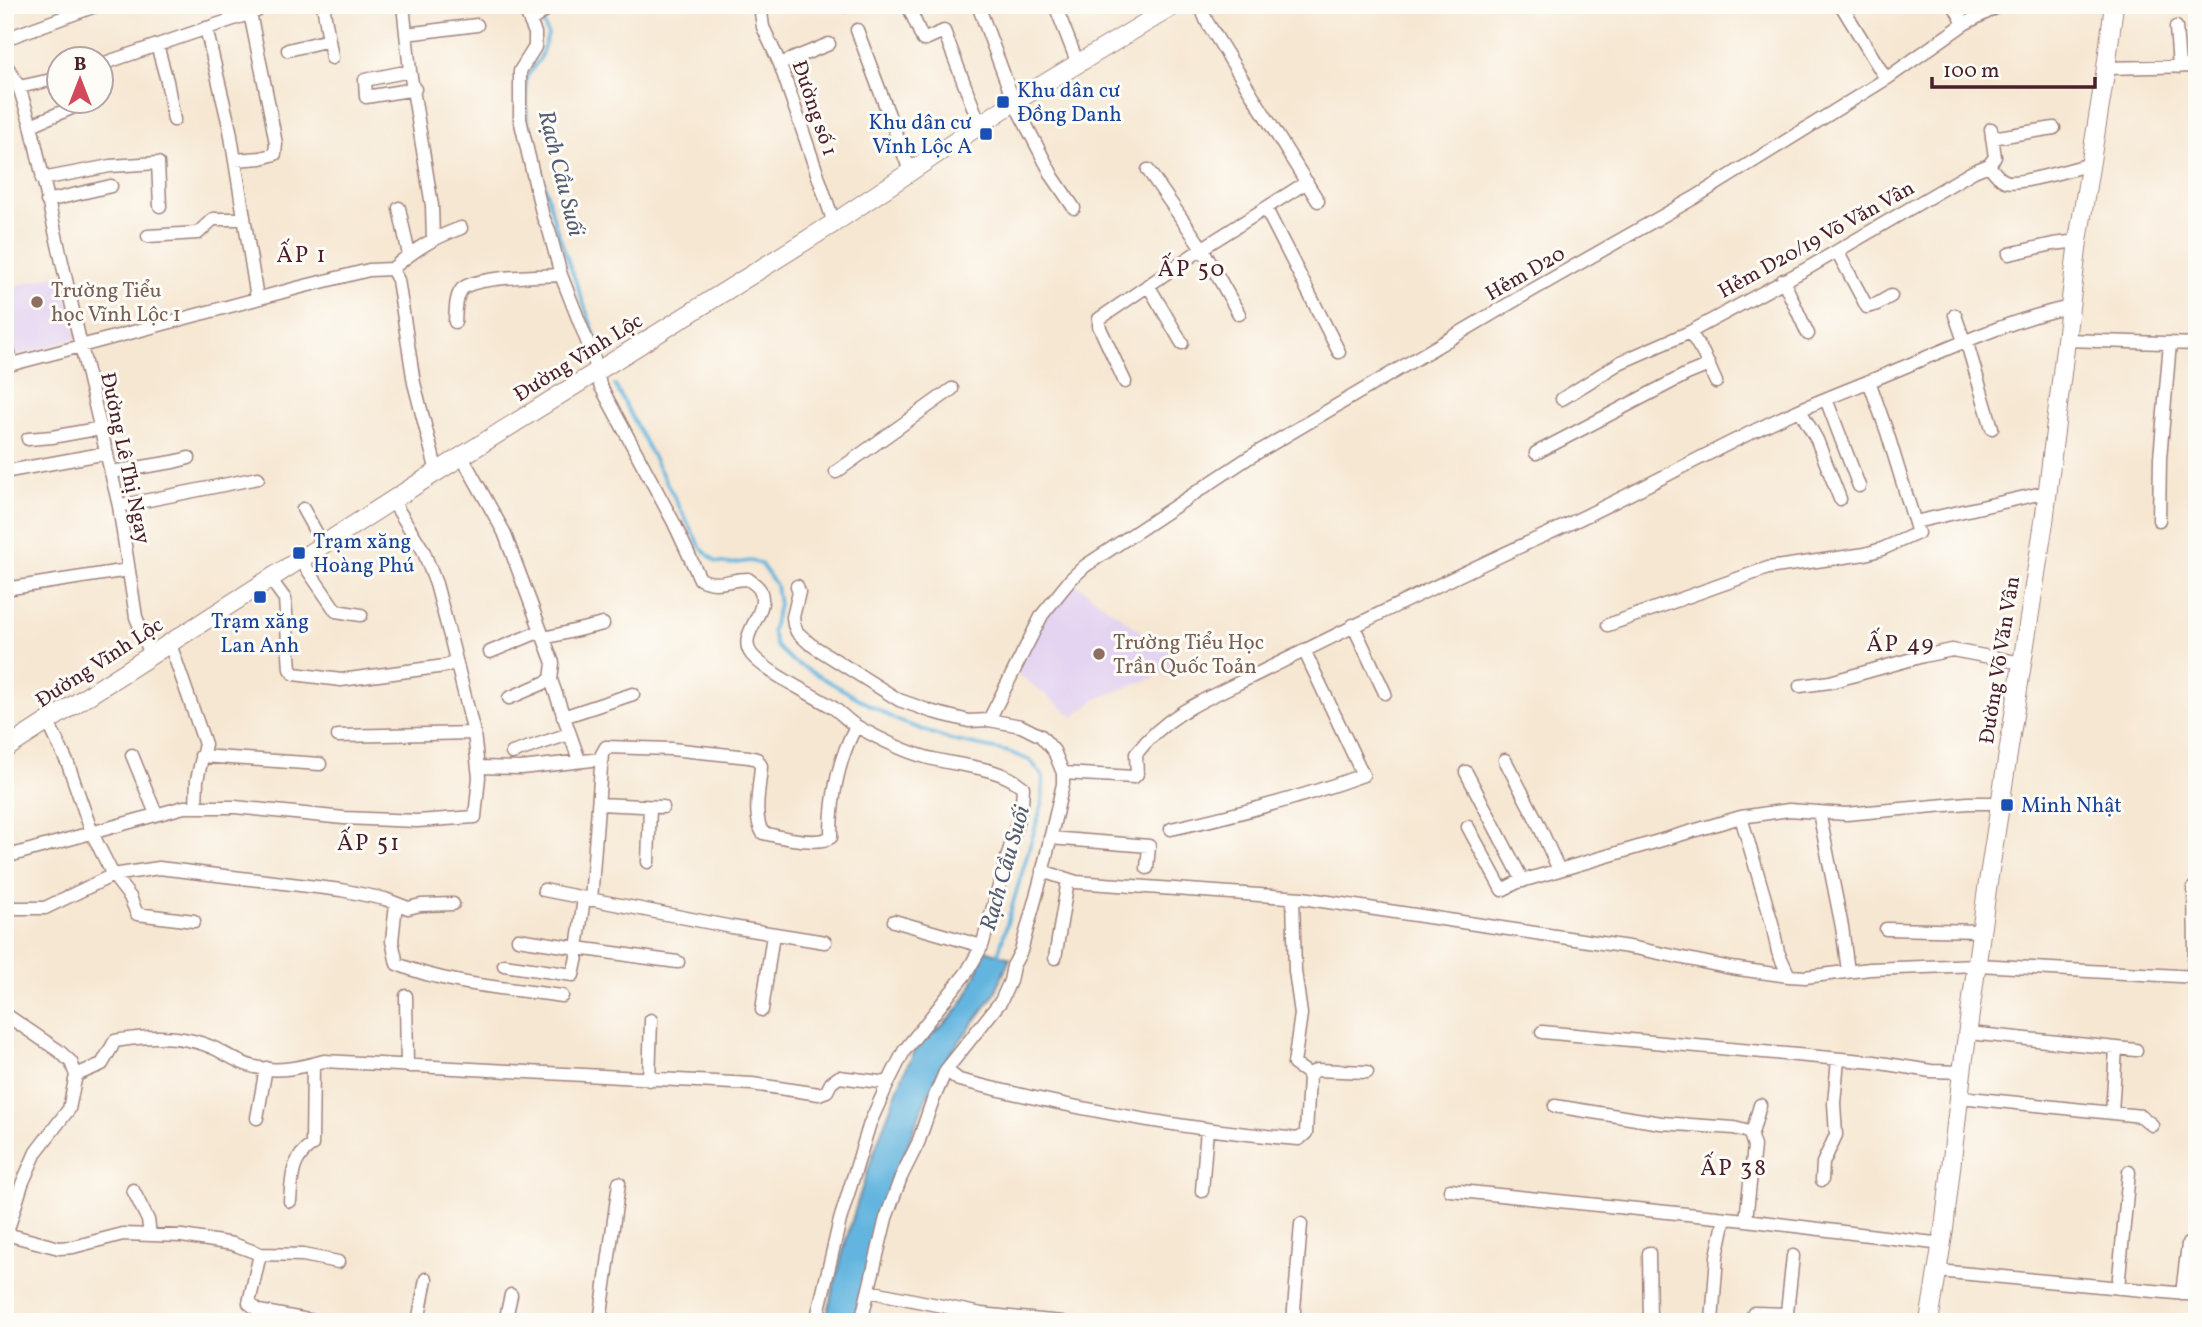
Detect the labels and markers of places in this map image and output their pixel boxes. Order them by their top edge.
place label: Khu dân cư Đồng Danh [1017,77,1122,130]
marker: Khu dân cư Đồng Danh [995,94,1011,110]
place label: Khu dân cư Vĩnh Lộc A [869,109,972,162]
marker: Khu dân cư Vĩnh Lộc A [978,126,994,142]
place label: Trường Tiểu học Vĩnh Lộc 1 [51,277,181,330]
marker: Trường Tiểu học Vĩnh Lộc 1 [29,294,45,310]
place label: Trạm xăng Hoàng Phú [313,528,414,581]
marker: Trạm xăng Hoàng Phú [291,545,307,561]
marker: Trạm xăng Lan Anh [252,589,268,605]
place label: Trạm xăng Lan Anh [211,608,309,661]
place label: Trường Tiểu Học Trần Quốc Toản [1113,629,1264,682]
marker: Trường Tiểu Học Trần Quốc Toản [1091,646,1107,662]
place label: Minh Nhật [2021,792,2122,821]
marker: Minh Nhật [1999,797,2015,813]

